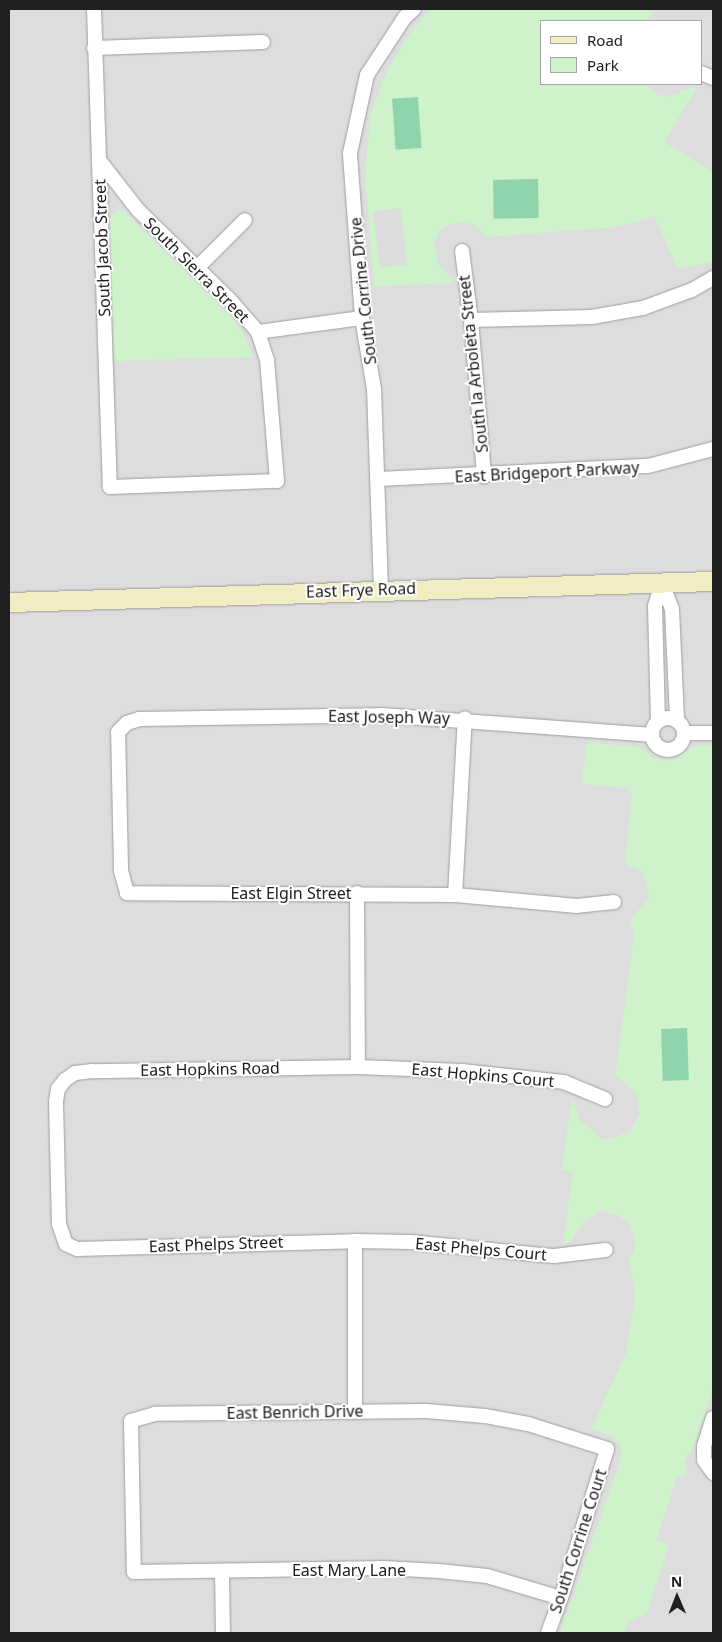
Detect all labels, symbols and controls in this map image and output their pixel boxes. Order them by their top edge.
legend [540,20,702,85]
text: Road [587,30,623,50]
text: Park [587,55,619,75]
street label: South Jacob Street [90,179,114,317]
street label: South Sierra Street [140,213,254,327]
street label: South Corrine Drive [346,216,380,366]
street label: South la Arboleta Street [454,274,492,454]
street label: East Bridgeport Parkway [454,458,640,486]
street label: East Frye Road [306,578,416,602]
street label: East Joseph Way [328,706,450,728]
street label: East Elgin Street [230,883,352,903]
street label: East Hopkins Road [140,1058,280,1080]
street label: East Hopkins Court [411,1059,555,1091]
street label: East Phelps Street [148,1232,284,1256]
street label: East Phelps Court [414,1234,548,1264]
street label: East Benrich Drive [226,1401,364,1423]
street label: South Corrine Court [546,1466,610,1616]
street label: East Mary Lane [292,1560,406,1580]
north arrow [652,1572,702,1622]
text: N [671,1572,683,1591]

